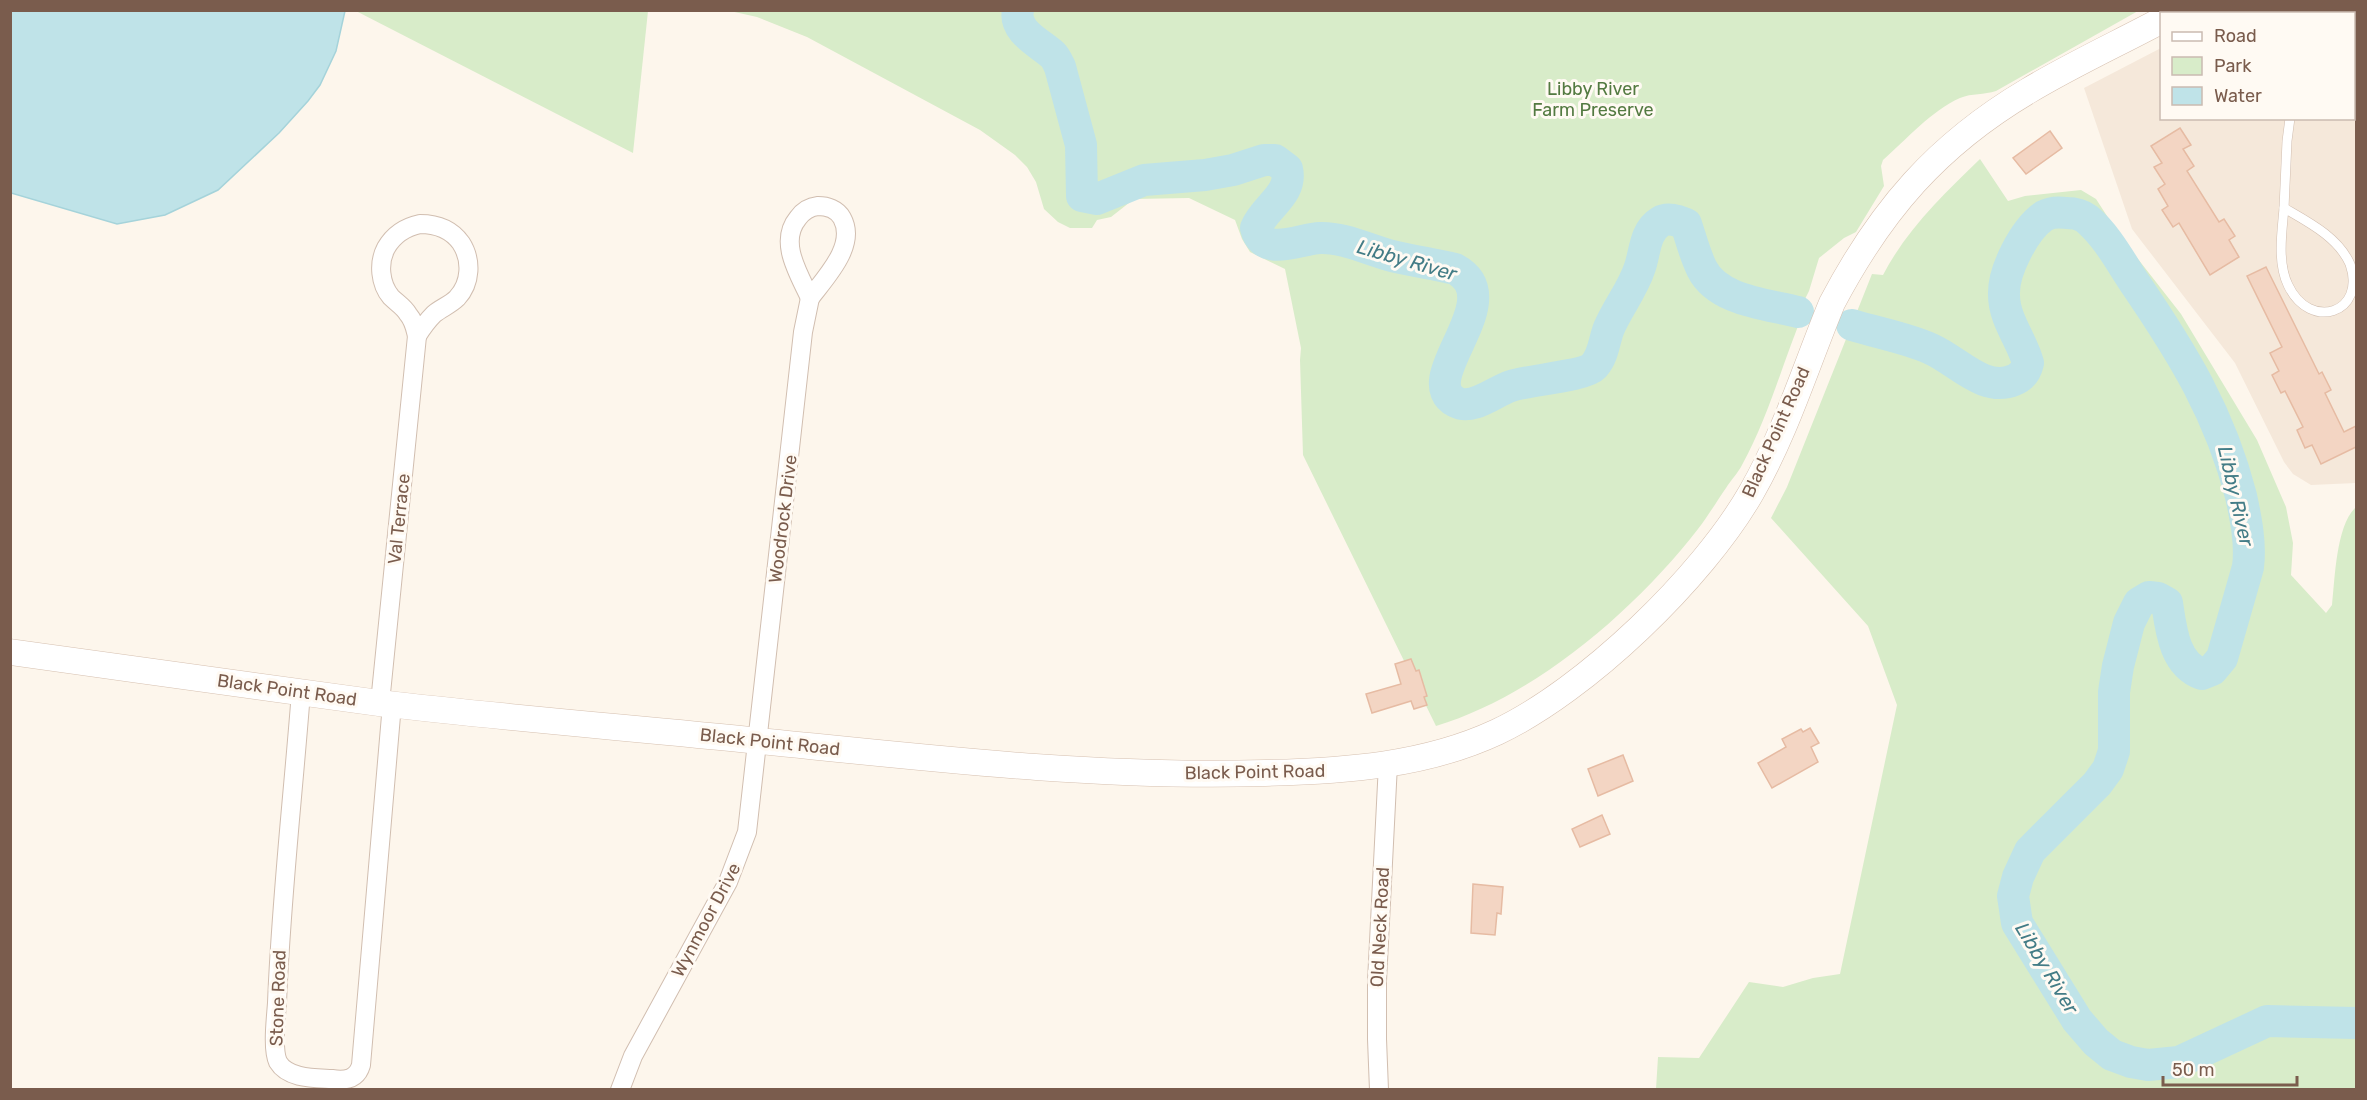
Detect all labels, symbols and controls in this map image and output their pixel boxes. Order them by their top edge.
legend [2160,12,2355,120]
text: Road [2214,25,2257,47]
text: Park [2214,55,2252,77]
park label: Libby River Farm Preserve [1532,78,1654,121]
text: Water [2214,85,2262,107]
water label: Libby River [1354,234,1461,286]
street label: Black Point Road [1737,363,1815,501]
water label: Libby River [2213,443,2260,550]
street label: Woodrock Drive [764,454,802,584]
street label: Val Terrace [383,472,415,566]
street label: Black Point Road [216,669,358,711]
street label: Black Point Road [699,724,841,760]
street label: Black Point Road [1184,760,1326,784]
street label: Wynmoor Drive [667,859,745,981]
street label: Old Neck Road [1366,866,1394,988]
water label: Libby River [2010,918,2084,1019]
street label: Stone Road [265,949,291,1047]
scale bar [2163,1049,2296,1087]
text: 50 m [2172,1059,2215,1081]

